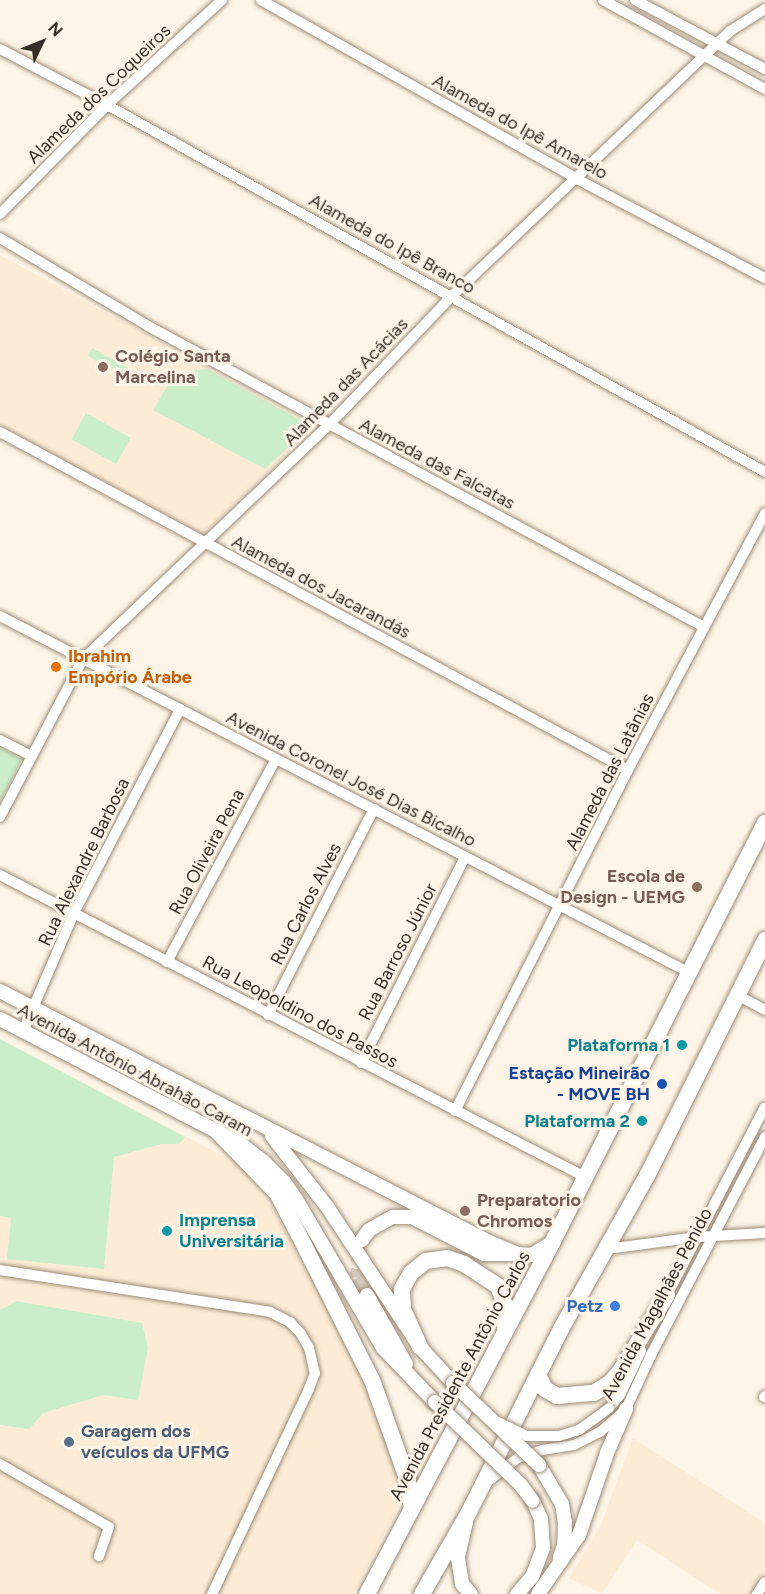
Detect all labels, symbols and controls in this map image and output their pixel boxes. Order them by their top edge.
north arrow [12,12,72,72]
text: N [44,18,67,40]
street label: Alameda dos Coqueiros [23,20,175,168]
street label: Alameda do Ipê Amarelo [429,70,611,184]
street label: Alameda do Ipê Branco [305,189,479,299]
street label: Alameda das Acácias [279,313,413,451]
place label: Colégio Santa Marcelina [115,346,231,388]
marker: Colégio Santa Marcelina [96,360,110,374]
street label: Alameda das Falcatas [355,414,519,514]
street label: Alameda dos Jacarandás [228,531,414,643]
place label: Ibrahim Empório Árabe [68,646,192,688]
marker: Ibrahim Empório Árabe [49,660,63,674]
street label: Alameda das Latânias [561,690,659,854]
street label: Avenida Coronel José Dias Bicalho [223,706,479,852]
street label: Rua Alexandre Barbosa [34,774,134,950]
street label: Rua Oliveira Pena [165,785,249,919]
street label: Rua Carlos Alves [266,839,346,969]
place label: Escola de Design - UEMG [560,866,685,908]
street label: Rua Barroso Júnior [354,880,442,1024]
marker: Escola de Design - UEMG [690,880,704,894]
street label: Rua Leopoldino dos Passos [199,951,401,1073]
street label: Avenida Antônio Abrahão Caram [14,999,256,1141]
place label: Plataforma 1 [567,1034,670,1056]
marker: Plataforma 1 [675,1038,689,1052]
place label: Estação Mineirão - MOVE BH [508,1063,650,1106]
marker: Estação Mineirão - MOVE BH [655,1077,669,1091]
place label: Plataforma 2 [524,1110,630,1132]
marker: Plataforma 2 [635,1114,649,1128]
place label: Preparatorio Chromos [477,1190,581,1232]
marker: Preparatorio Chromos [458,1204,472,1218]
street label: Avenida Magalhães Penido [597,1204,717,1404]
place label: Imprensa Universitária [179,1210,284,1252]
marker: Imprensa Universitária [160,1224,174,1238]
street label: Avenida Presidente Antônio Carlos [385,1248,535,1504]
place label: Petz [567,1295,603,1317]
marker: Petz [608,1299,622,1313]
place label: Garagem dos veículos da UFMG [81,1421,229,1464]
marker: Garagem dos veículos da UFMG [62,1435,76,1449]

